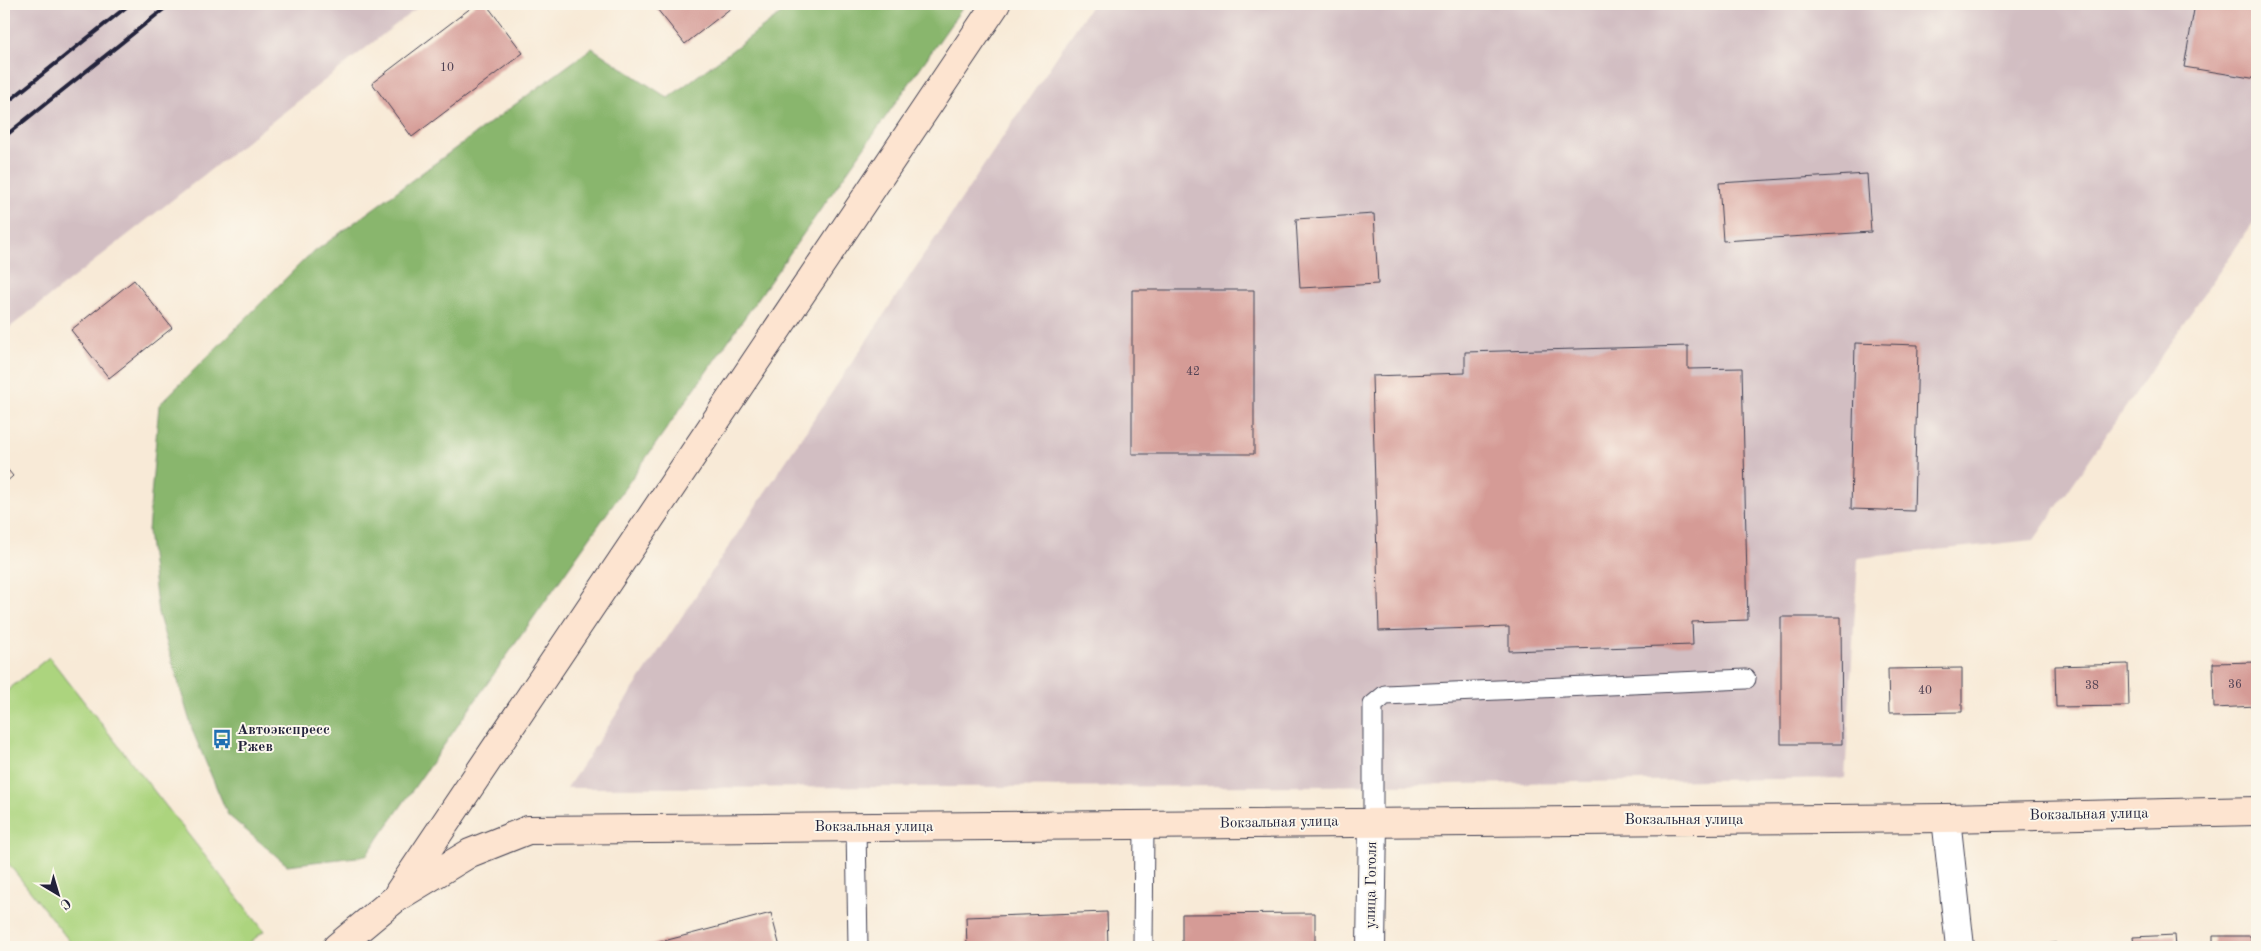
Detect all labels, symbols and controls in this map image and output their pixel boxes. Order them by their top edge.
house number: 10 [440,62,454,74]
house number: 42 [1186,366,1200,378]
house number: 36 [2228,679,2242,691]
house number: 38 [2085,680,2099,692]
house number: 40 [1918,685,1932,697]
place label: Автоэкспресс Ржев [237,723,330,755]
bus stop icon: Автоэкспресс Ржев [211,728,233,750]
street label: Вокзальная улица [2029,806,2149,824]
street label: Вокзальная улица [1624,813,1744,828]
street label: Вокзальная улица [1219,814,1339,832]
street label: Вокзальная улица [814,820,934,835]
street label: улица Гоголя [1364,841,1380,929]
north arrow [32,868,82,918]
text: С [57,895,73,912]

